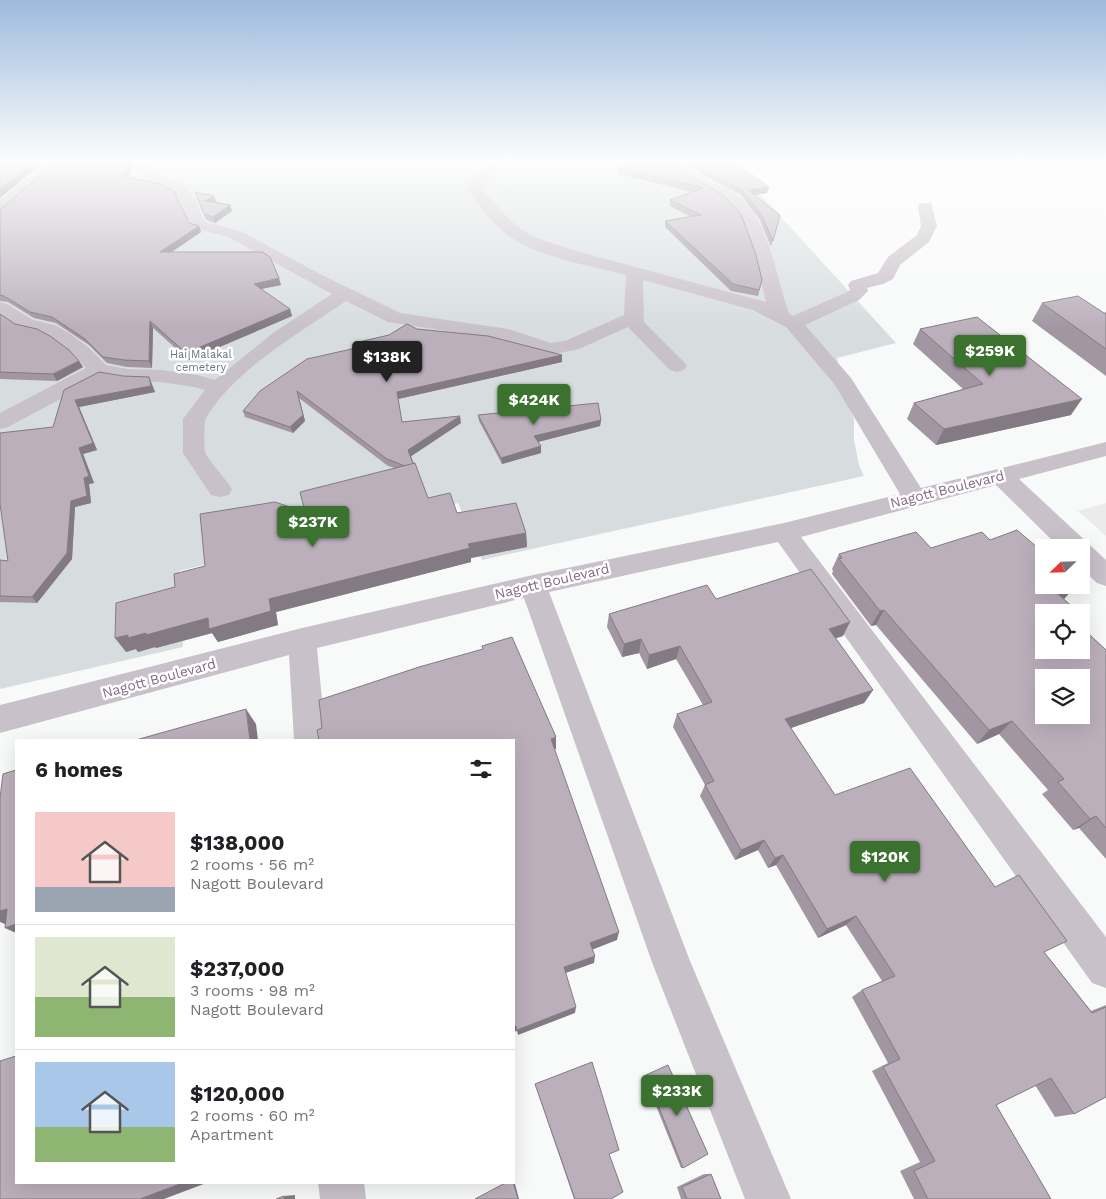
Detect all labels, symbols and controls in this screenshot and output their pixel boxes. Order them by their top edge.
pin: $259K [955,334,1025,377]
pin: $138K [352,340,422,383]
text: $259K [965,341,1015,360]
text: $138K [363,347,411,366]
park label: Hai Malakal cemetery [170,348,233,374]
pin: $424K [499,384,569,426]
text: $424K [508,390,560,409]
street label: Nagott Boulevard [888,467,1006,511]
pin: $237K [278,506,348,548]
text: $237K [288,512,338,531]
north arrow [1035,539,1090,594]
map controls [1035,539,1090,724]
street label: Nagott Boulevard [493,560,611,602]
button: locate [1035,604,1090,659]
street label: Nagott Boulevard [100,655,218,701]
button: layers [1035,669,1090,724]
icon: filters [467,755,495,783]
text: 6 homes [35,757,123,782]
text: $138,000 [190,830,285,855]
icon: home [75,832,135,892]
pin: $120K [850,840,920,883]
text: $120K [861,847,909,866]
text: 2 rooms · 56 m² [190,855,314,874]
text: Nagott Boulevard [190,874,324,893]
text: $237,000 [190,956,285,981]
icon: home [75,957,135,1017]
text: 3 rooms · 98 m² [190,981,315,1000]
text: Nagott Boulevard [190,1000,324,1019]
pin: $233K [642,1074,712,1117]
text: $120,000 [190,1081,285,1106]
text: $233K [652,1081,702,1100]
icon: home [75,1082,135,1142]
text: 2 rooms · 60 m² [190,1106,315,1125]
text: Apartment [190,1125,273,1144]

